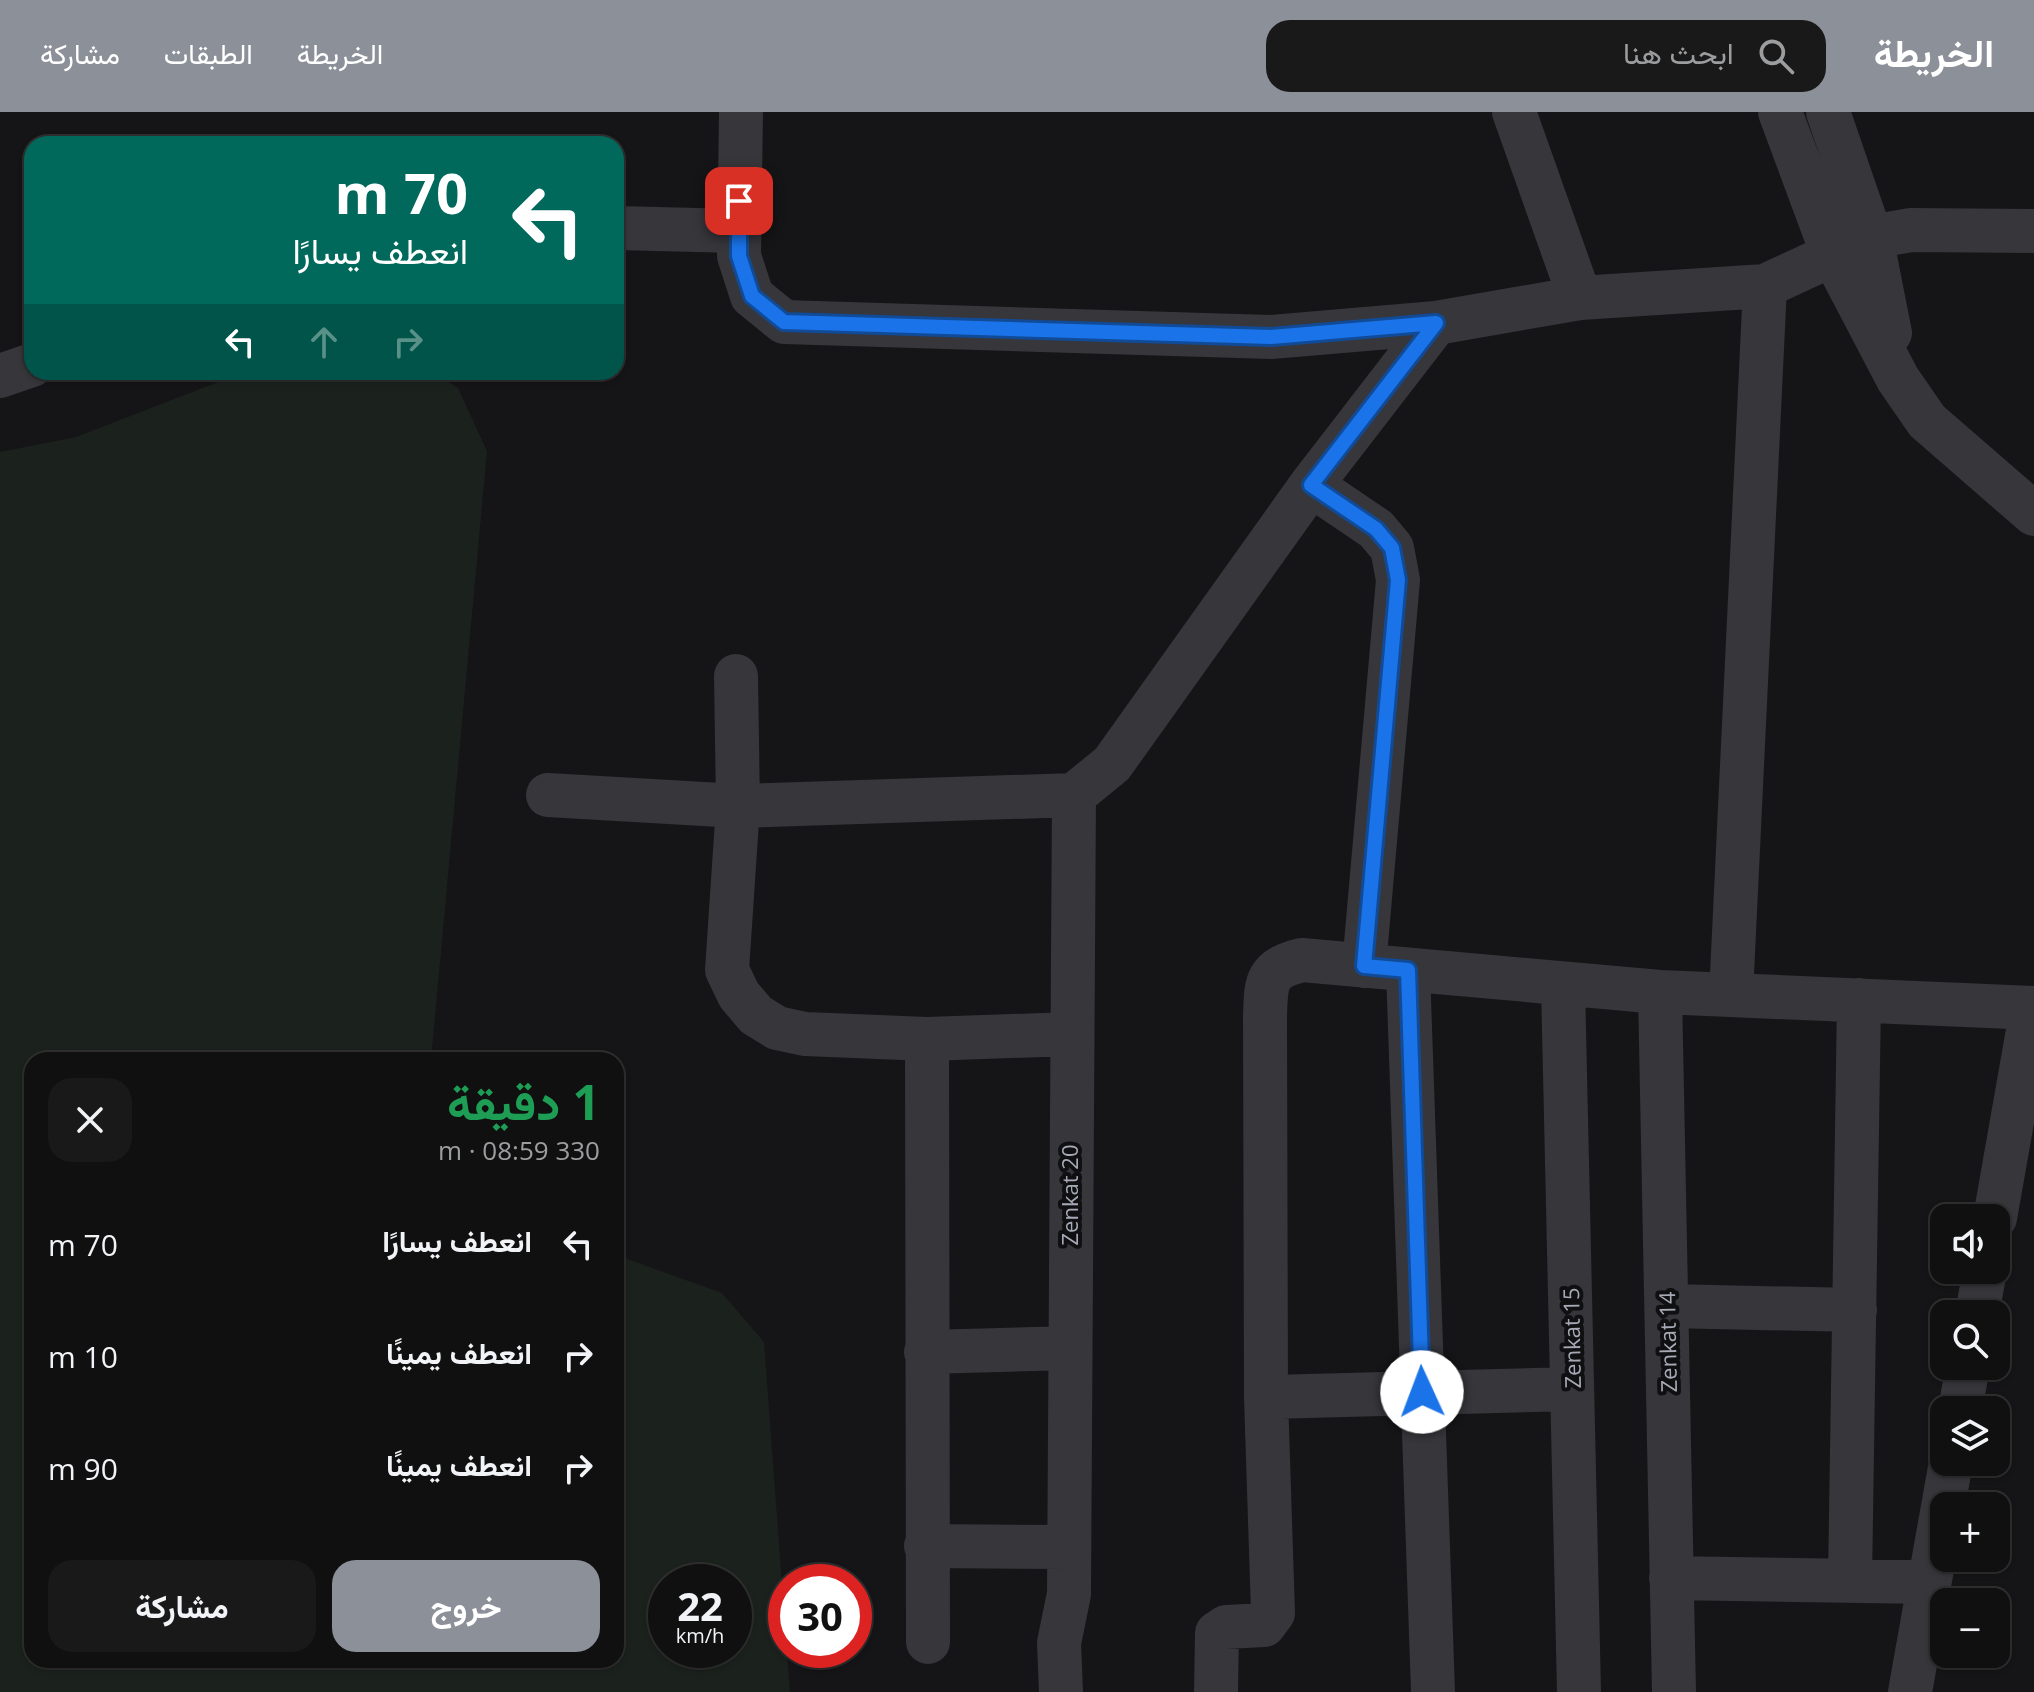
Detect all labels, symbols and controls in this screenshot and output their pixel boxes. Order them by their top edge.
search box [1266,20,1826,92]
text: الخريطة [1874,26,1994,78]
text: ابحث هنا [1623,32,1734,73]
text: مشاركة [40,34,120,72]
text: الطبقات [164,34,253,72]
text: الخريطة [297,34,383,72]
icon: search [1754,34,1798,78]
text: 70 m [334,154,468,230]
pin [705,167,773,235]
icon: left [496,168,600,272]
icon: arrive [717,179,761,223]
text: انعطف يسارًا [292,226,468,275]
icon: left [218,320,262,364]
icon: ahead [302,320,346,364]
icon: right [386,320,430,364]
text: 1 دقيقة [447,1069,600,1134]
button: close [48,1078,132,1162]
text: 330 m · 08:59 [438,1132,600,1168]
street label: Zenkat 20 [1054,1145,1084,1245]
map controls [1930,1204,2010,1668]
button: sound [1930,1204,2010,1284]
text: انعطف يسارًا [382,1220,532,1261]
icon: left [556,1222,600,1266]
text: 70 m [48,1224,118,1265]
street label: Zenkat 15 [1555,1287,1587,1389]
street label: Zenkat 14 [1651,1291,1683,1393]
button: search [1930,1300,2010,1380]
text: انعطف يمينًا [386,1332,532,1373]
icon: right [556,1334,600,1378]
text: 10 m [48,1336,118,1377]
position arrow [1380,1350,1464,1434]
button: layers [1930,1396,2010,1476]
text: انعطف يمينًا [386,1444,532,1485]
icon: right [556,1446,600,1490]
text: 90 m [48,1448,118,1489]
button: + [1930,1492,2010,1572]
button: مشاركة [48,1560,316,1652]
button: خروج [332,1560,600,1652]
speed limit sign: 30 [768,1564,872,1668]
text: 22 [677,1578,723,1633]
button: − [1930,1588,2010,1668]
text: km/h [676,1622,724,1649]

